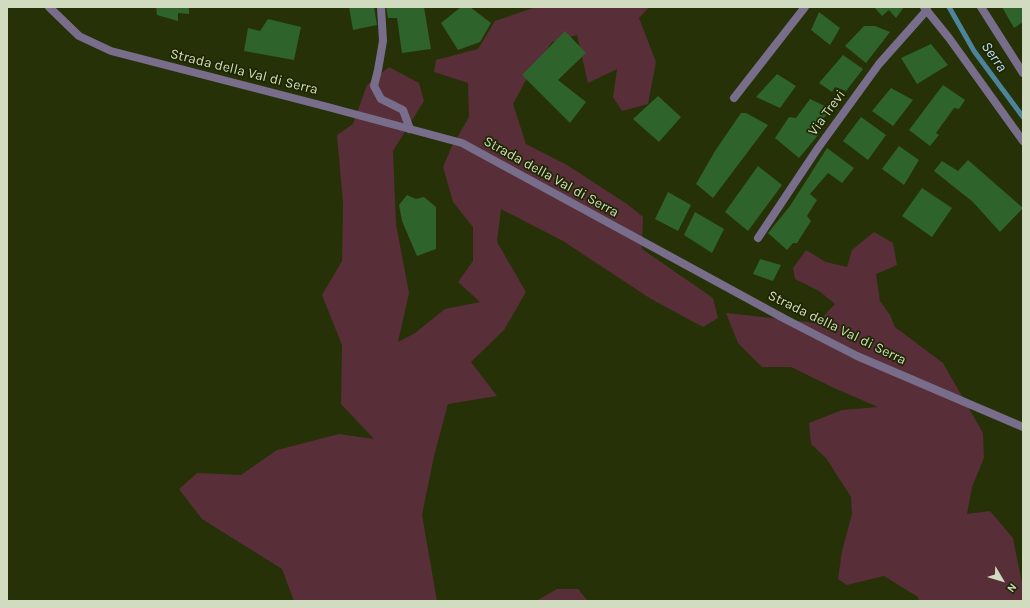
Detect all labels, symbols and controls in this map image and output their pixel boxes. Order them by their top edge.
water label: Serra [977,38,1011,76]
street label: Strada della Val di Serra [168,45,320,99]
street label: Via Trevi [805,87,849,139]
street label: Strada della Val di Serra [481,133,621,221]
street label: Strada della Val di Serra [765,287,909,369]
north arrow [982,560,1022,600]
text: N [1004,581,1019,595]

